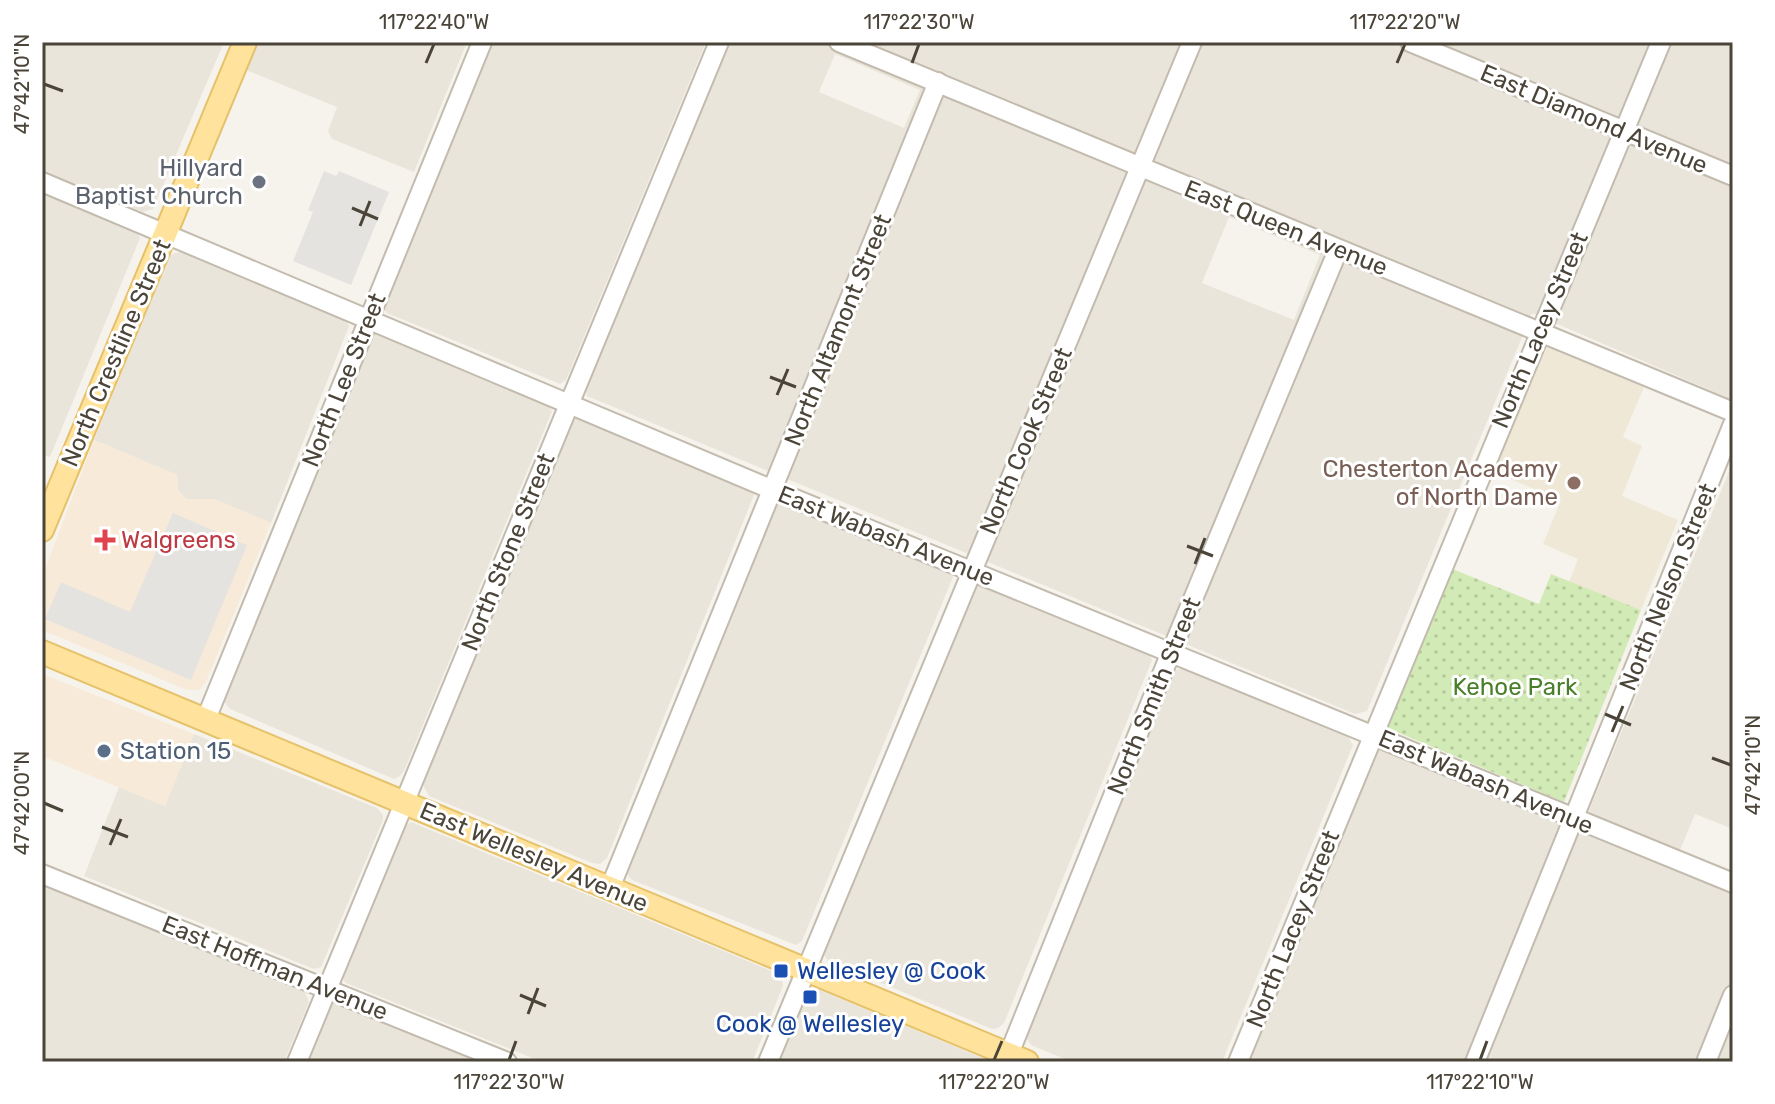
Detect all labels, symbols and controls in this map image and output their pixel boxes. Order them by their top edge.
text: 117°22'40"W [379,10,489,34]
text: 117°22'30"W [863,10,975,34]
text: 117°22'20"W [1350,10,1460,34]
text: 47°42'10"N [10,34,34,134]
street label: East Diamond Avenue [1476,58,1712,180]
place label: Hillyard Baptist Church [75,154,243,210]
marker: Hillyard Baptist Church [250,173,268,191]
street label: East Queen Avenue [1180,174,1392,282]
street label: North Altamont Street [779,210,897,450]
street label: North Lacey Street [1486,228,1594,432]
street label: North Crestline Street [55,235,177,471]
street label: North Lee Street [296,289,392,471]
street label: North Cook Street [974,343,1078,539]
street label: North Stone Street [456,449,560,655]
place label: Chesterton Academy of North Dame [1323,455,1558,511]
marker: Chesterton Academy of North Dame [1565,474,1583,492]
street label: North Nelson Street [1614,479,1722,695]
street label: East Wabash Avenue [774,480,998,592]
place label: Walgreens [121,526,236,554]
marker: Walgreens [96,531,114,549]
street label: North Smith Street [1102,593,1206,799]
park label: Kehoe Park [1453,673,1578,701]
text: 47°42'10"N [1741,715,1765,815]
street label: East Wabash Avenue [1374,724,1598,840]
place label: Station 15 [120,737,231,765]
marker: Station 15 [95,742,113,760]
text: 47°42'00"N [10,751,34,855]
street label: East Wellesley Avenue [416,796,652,918]
street label: North Lacey Street [1241,826,1345,1032]
street label: East Hoffman Avenue [158,910,392,1026]
place label: Wellesley @ Cook [797,957,986,985]
marker: Wellesley @ Cook [772,962,790,980]
marker: Cook @ Wellesley [801,988,819,1006]
place label: Cook @ Wellesley [716,1010,904,1038]
text: 117°22'30"W [453,1070,565,1094]
text: 117°22'20"W [939,1070,1049,1094]
text: 117°22'10"W [1426,1070,1534,1094]

